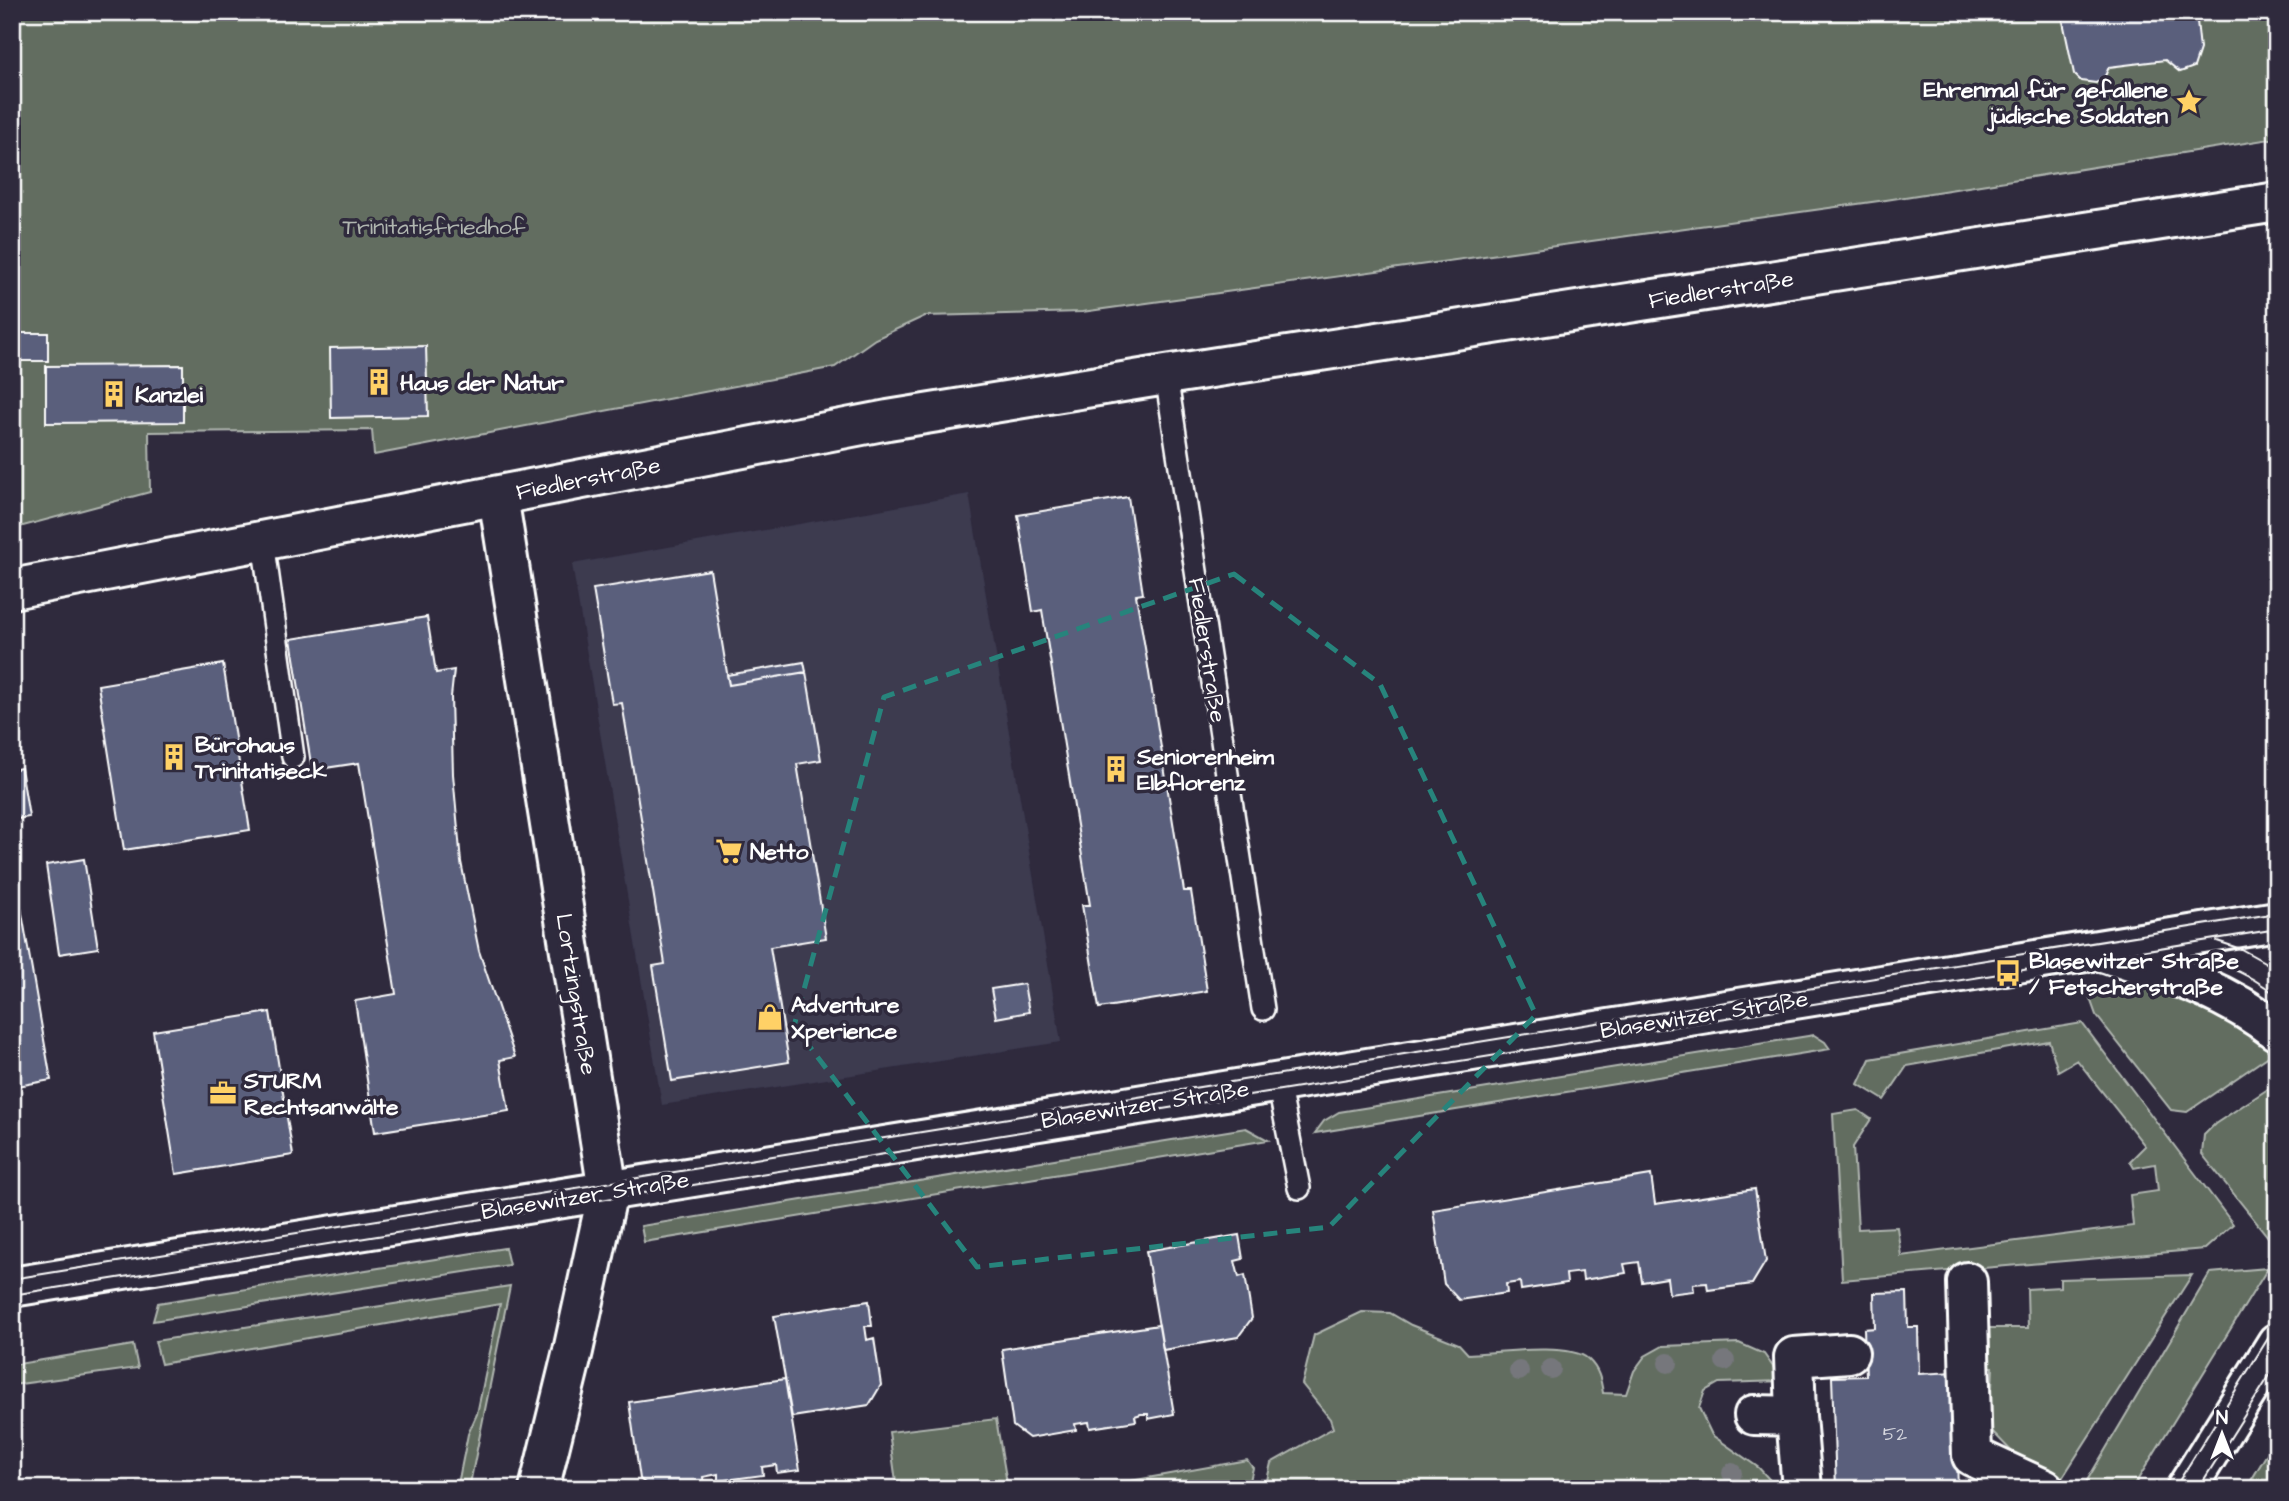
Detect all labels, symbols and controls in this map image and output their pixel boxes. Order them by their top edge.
place label: Ehrenmal für gefallene jüdische Soldaten [1923,74,2169,132]
place icon: Ehrenmal für gefallene jüdische Soldaten [2174,87,2204,117]
park label: Trinitatisfriedhof [343,211,526,243]
street label: Fiedlerstraße [1646,263,1796,317]
building icon: Haus der Natur [364,367,394,397]
place label: Haus der Natur [400,367,564,399]
building icon: Kanzlei [99,379,129,409]
place label: Kanzlei [135,379,204,411]
street label: Fiedlerstraße [513,449,663,509]
street label: Fiedlerstraße [1180,575,1234,725]
place label: Bürohaus Trinitatiseck [194,729,328,787]
place label: Seniorenheim Elbflorenz [1136,741,1275,799]
building icon: Bürohaus Trinitatiseck [159,742,189,772]
building icon: Seniorenheim Elbflorenz [1101,754,1131,784]
supermarket icon: Netto [714,836,744,866]
place label: Netto [750,836,808,868]
street label: Lortzingstraße [546,911,605,1077]
place label: Blasewitzer Straße / Fetscherstraße [2029,945,2240,1003]
bus stop icon: Blasewitzer Straße / Fetscherstraße [1993,958,2023,988]
street label: Blasewitzer Straße [1598,983,1810,1047]
place label: Adventure Xperience [791,989,900,1047]
shop icon: Adventure Xperience [755,1002,785,1032]
place label: STURM Rechtsanwälte [243,1065,399,1123]
street label: Blasewitzer Straße [1039,1073,1251,1137]
office icon: STURM Rechtsanwälte [208,1078,238,1108]
street label: Blasewitzer Straße [479,1164,691,1228]
north arrow [2188,1400,2258,1470]
text: N [2216,1405,2228,1432]
house number: 52 [1883,1421,1907,1448]

